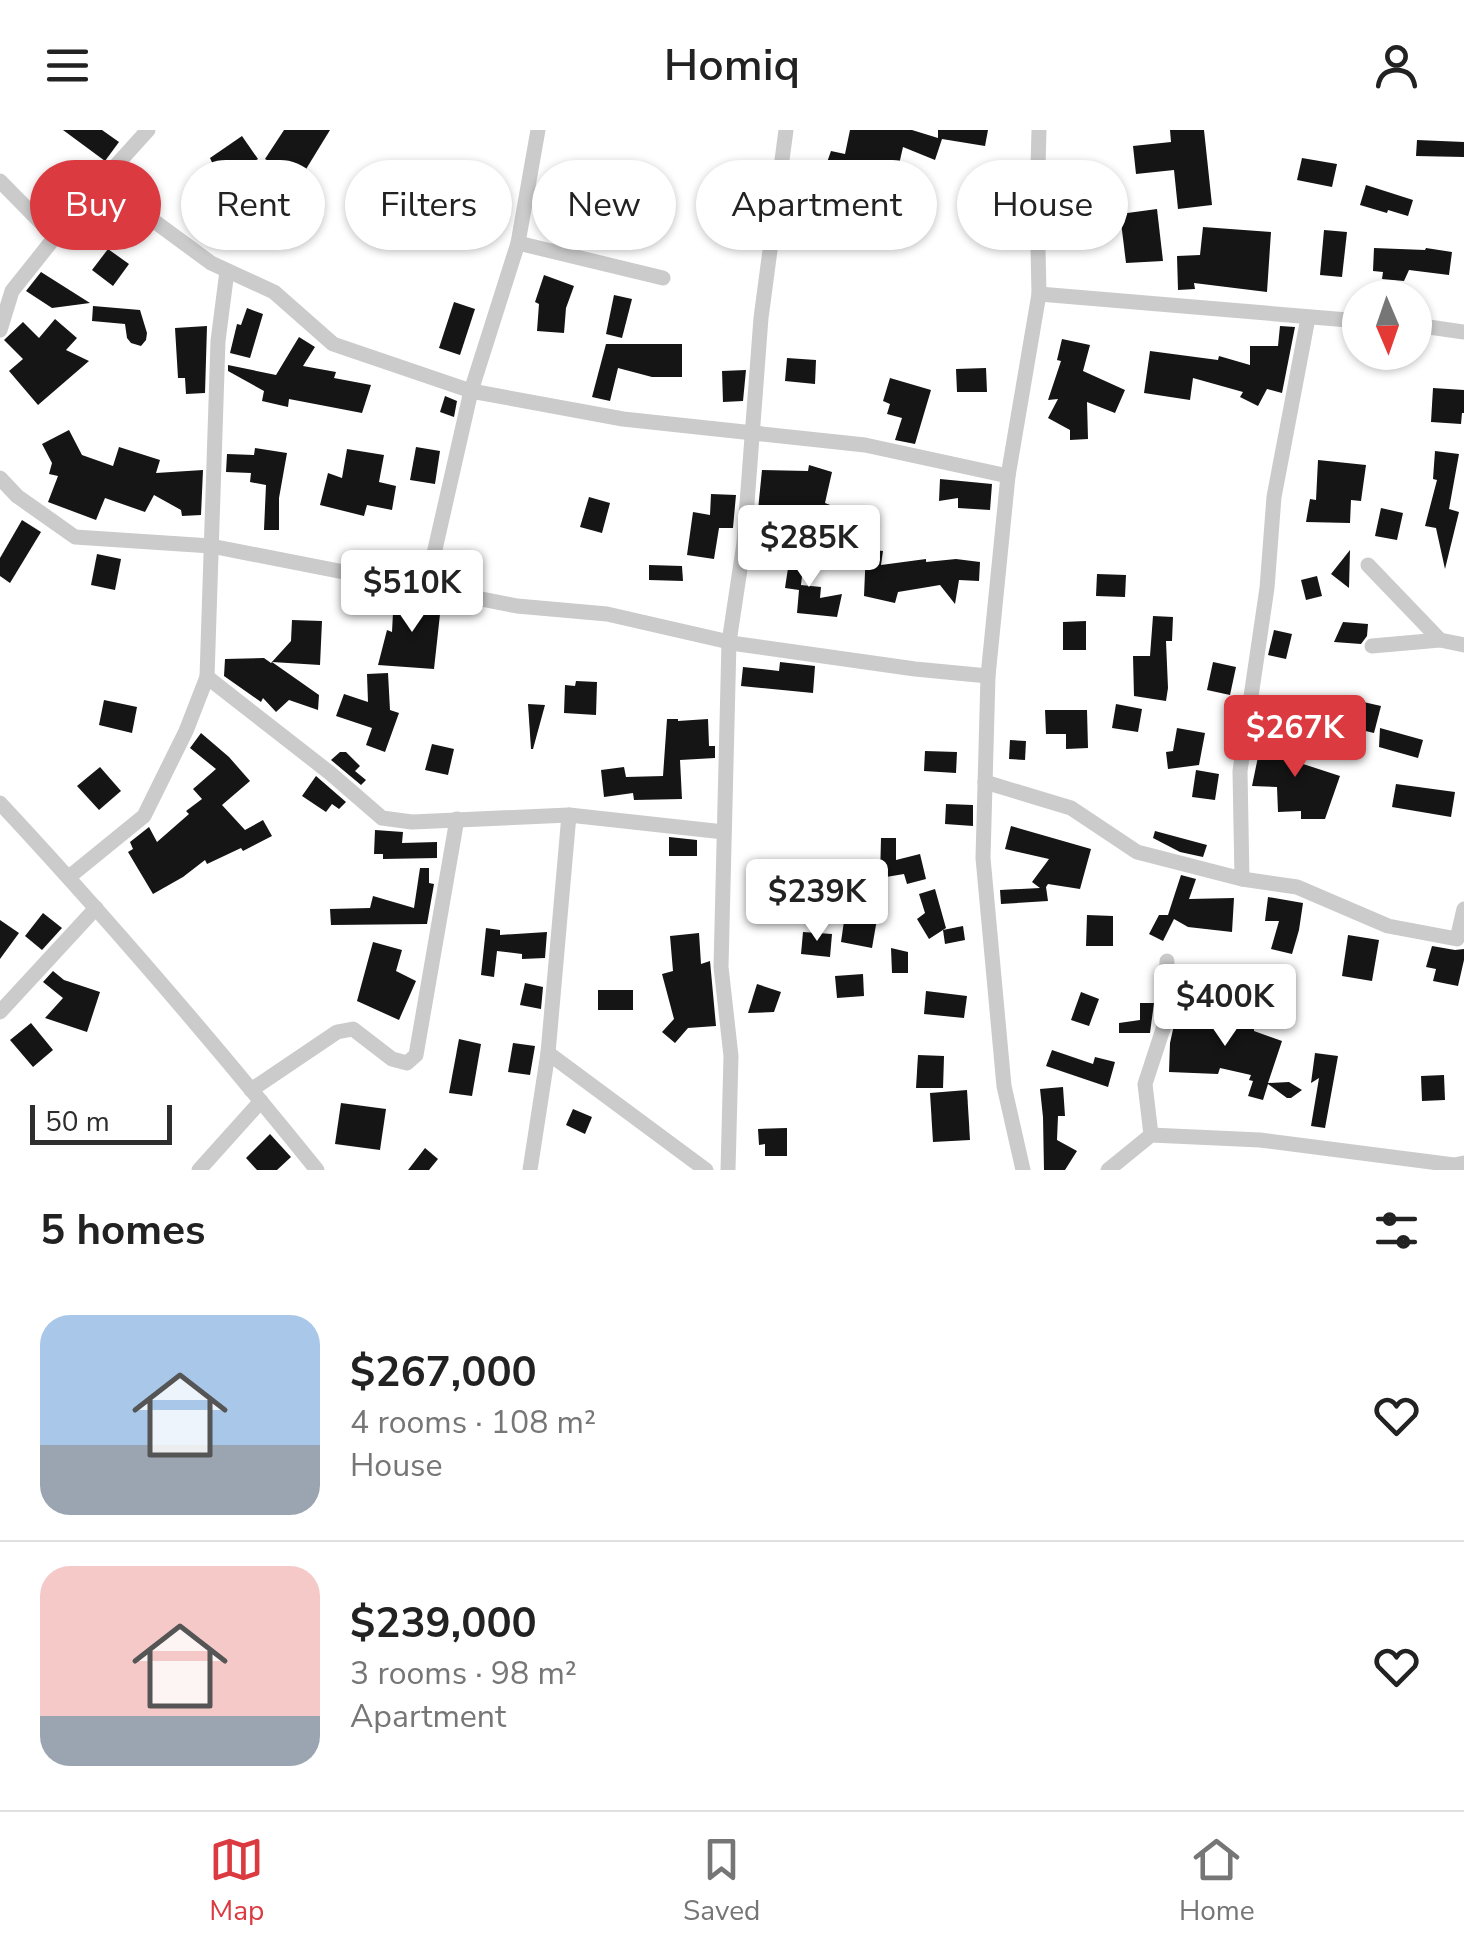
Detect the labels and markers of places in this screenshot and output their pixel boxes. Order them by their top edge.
pin: $285K [739,505,879,590]
pin: $510K [342,550,482,635]
pin: $267K [1225,695,1365,780]
pin: $239K [747,859,887,944]
pin: $400K [1155,964,1295,1049]

